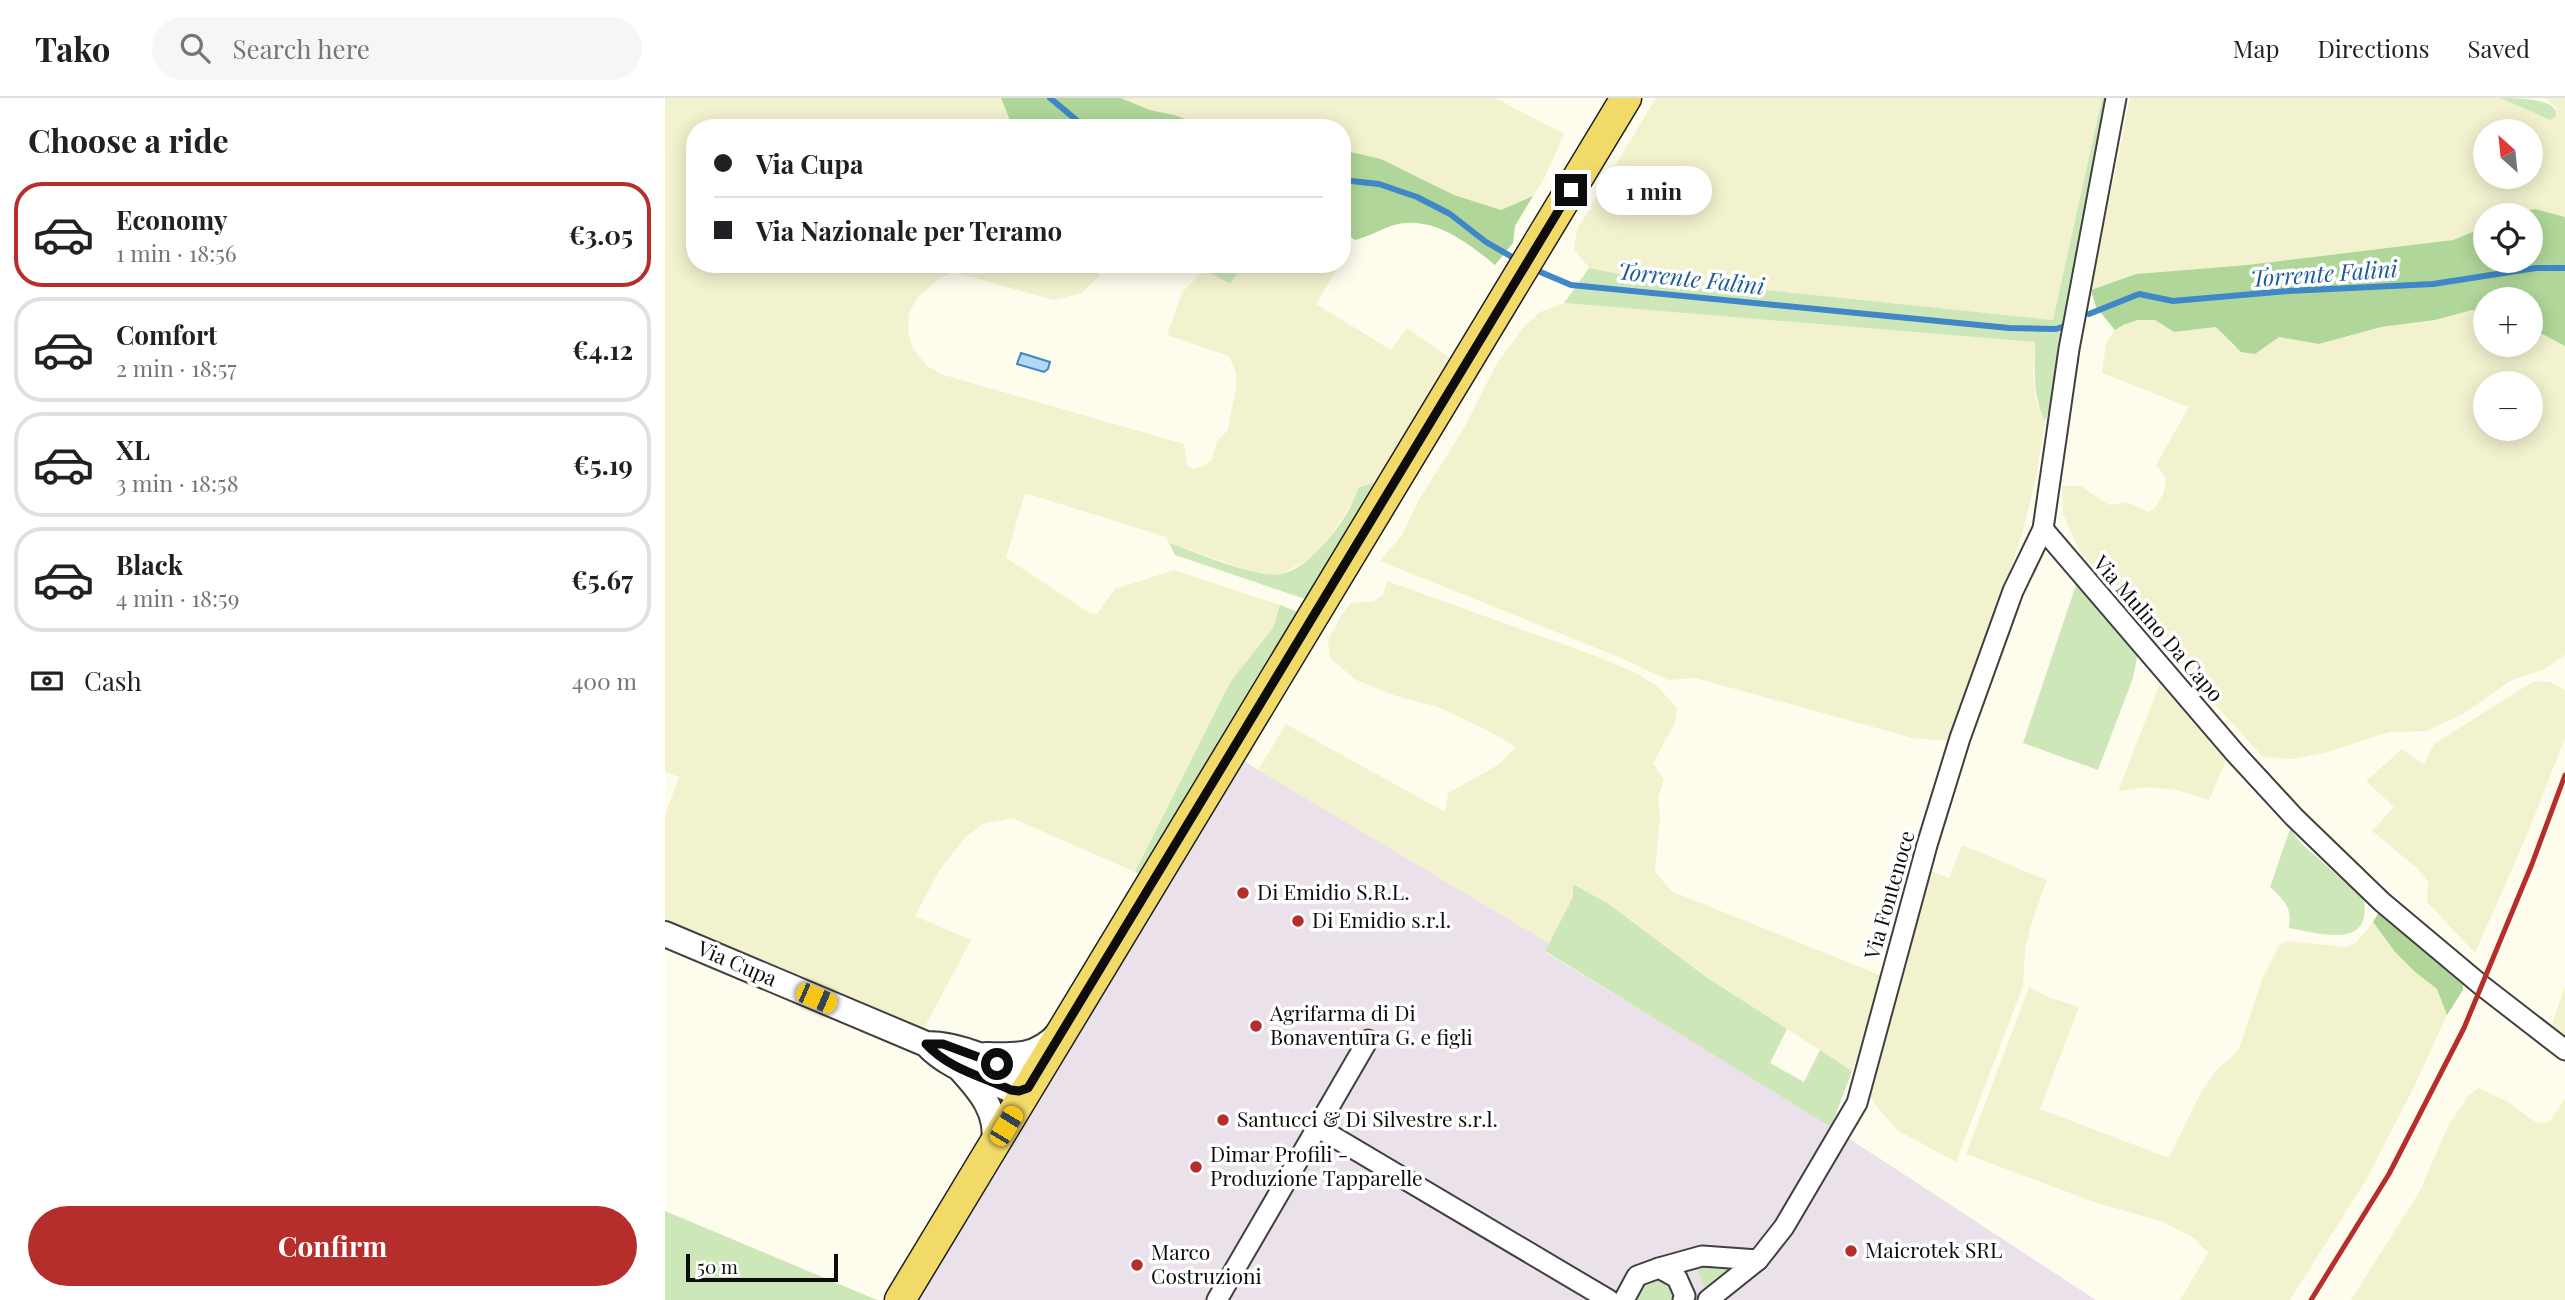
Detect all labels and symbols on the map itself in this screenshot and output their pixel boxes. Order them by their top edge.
north arrow [2473,119,2543,189]
callout: 1 min [1595,166,1711,214]
route end [1555,174,1587,206]
water label: Torrente Falini [2249,252,2399,293]
water label: Torrente Falini [1616,254,1767,301]
street label: Via Mulino Da Capo [2088,548,2231,707]
street label: Via Fontenoce [1856,827,1920,963]
place label: Di Emidio S.R.L. [1257,877,1409,905]
marker: Di Emidio S.R.L. [1235,885,1251,901]
place label: Di Emidio s.r.l. [1312,905,1451,933]
marker: Di Emidio s.r.l. [1290,913,1306,929]
street label: Via Cupa [693,933,782,992]
car [793,980,840,1016]
place label: Agrifarma di Di Bonaventura G. e figli [1269,998,1473,1050]
marker: Agrifarma di Di Bonaventura G. e figli [1248,1018,1264,1034]
route start [981,1048,1013,1080]
car [987,1103,1026,1149]
place label: Santucci & Di Silvestre s.r.l. [1237,1104,1498,1132]
marker: Santucci & Di Silvestre s.r.l. [1215,1112,1231,1128]
place label: Dimar Profili - Produzione Tapparelle [1210,1139,1423,1191]
marker: Dimar Profili - Produzione Tapparelle [1188,1159,1204,1175]
place label: Maicrotek SRL [1865,1235,2002,1263]
place label: Marco Costruzioni [1151,1237,1262,1289]
marker: Maicrotek SRL [1843,1243,1859,1259]
scale bar [686,1251,838,1283]
marker: Marco Costruzioni [1129,1257,1145,1273]

